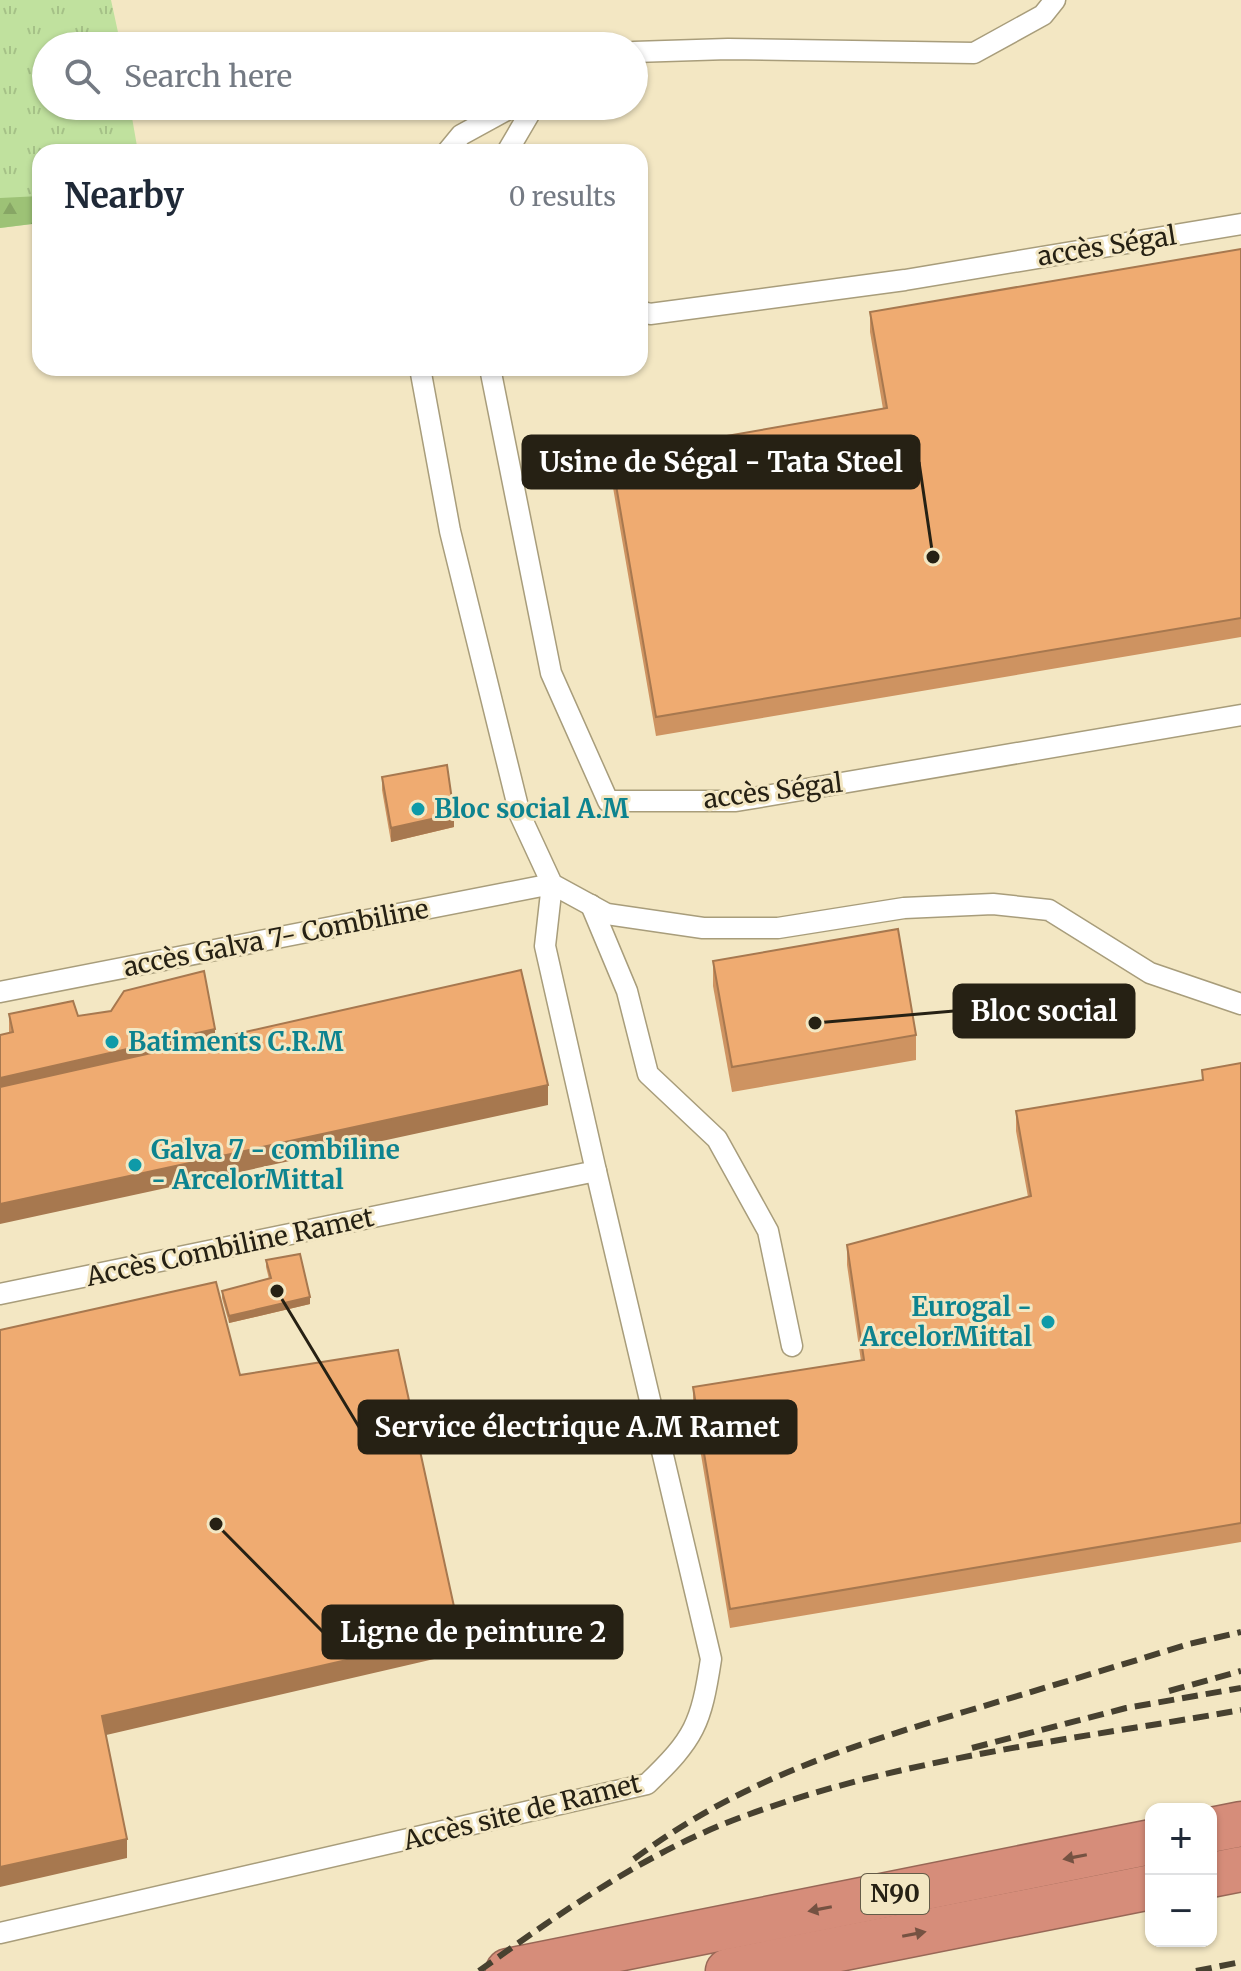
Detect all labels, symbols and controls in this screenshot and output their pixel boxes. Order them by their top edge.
search box [32,32,648,120]
icon: search [60,54,104,98]
text: Search here [124,57,292,95]
text: Nearby [64,175,184,217]
text: 0 results [509,180,616,213]
street label: accès Ségal [1035,218,1179,273]
callout: Usine de Ségal - Tata Steel [523,436,919,488]
text: Usine de Ségal - Tata Steel [539,444,903,480]
street label: accès Ségal [702,766,844,815]
place label: Bloc social A.M [434,792,629,825]
marker: Bloc social A.M [409,800,427,818]
street label: accès Galva 7- Combiline [121,892,431,983]
callout: Bloc social [954,985,1134,1037]
text: Bloc social [970,993,1118,1029]
place label: Batiments C.R.M [128,1025,344,1058]
marker: Batiments C.R.M [103,1033,121,1051]
place label: Galva 7 - combiline - ArcelorMittal [151,1133,400,1196]
marker: Galva 7 - combiline - ArcelorMittal [126,1156,144,1174]
street label: Accès Combiline Ramet [82,1200,377,1293]
place label: Eurogal - ArcelorMittal [859,1290,1032,1353]
marker: Eurogal - ArcelorMittal [1039,1313,1057,1331]
callout: Service électrique A.M Ramet [359,1401,796,1453]
text: Service électrique A.M Ramet [374,1409,780,1445]
callout: Ligne de peinture 2 [323,1606,622,1658]
text: Ligne de peinture 2 [340,1614,606,1650]
street label: Accès site de Ramet [399,1766,644,1857]
map controls [1145,1803,1217,1947]
button: + [1145,1803,1217,1875]
one-way arrow [1062,1852,1087,1864]
road number: N90 [861,1874,929,1914]
button: − [1145,1875,1217,1947]
one-way arrow [807,1903,832,1916]
one-way arrow [902,1927,927,1940]

